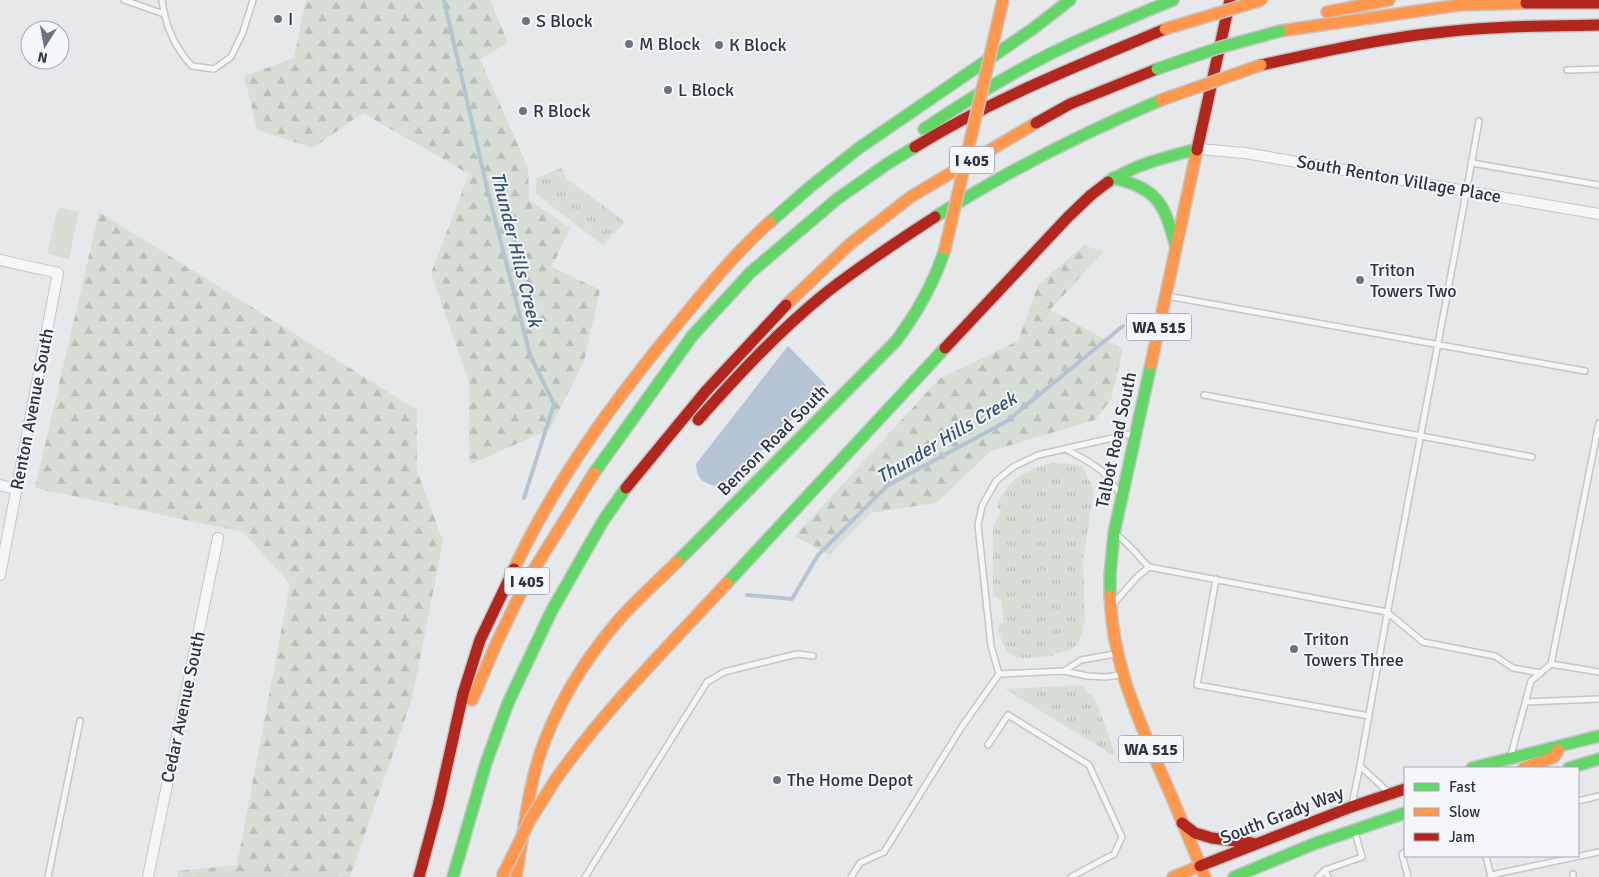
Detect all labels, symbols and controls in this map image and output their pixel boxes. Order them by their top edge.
place label: I [288,8,293,30]
place label: S Block [536,10,593,32]
marker: I [272,13,284,25]
marker: S Block [520,15,532,27]
north arrow [20,20,70,70]
place label: M Block [639,33,700,55]
place label: K Block [729,34,787,56]
marker: M Block [623,38,635,50]
marker: K Block [713,39,725,51]
text: N [36,48,49,67]
place label: L Block [678,79,734,101]
marker: L Block [662,84,674,96]
place label: R Block [533,100,591,122]
marker: R Block [517,105,529,117]
road number: I 405 [950,146,994,174]
street label: South Renton Village Place [1295,150,1503,208]
water label: Thunder Hills Creek [485,169,547,331]
place label: Triton Towers Two [1370,259,1457,302]
marker: Triton Towers Two [1354,274,1366,286]
road number: WA 515 [1126,314,1192,341]
street label: Renton Avenue South [6,326,58,492]
street label: Talbot Road South [1091,370,1141,510]
street label: Benson Road South [713,380,833,500]
water label: Thunder Hills Creek [872,386,1022,489]
road number: I 405 [504,568,550,594]
place label: Triton Towers Three [1304,628,1404,671]
street label: Cedar Avenue South [156,629,210,785]
marker: Triton Towers Three [1288,643,1300,655]
road number: WA 515 [1118,736,1184,762]
legend [1404,767,1579,857]
place label: The Home Depot [787,769,913,791]
marker: The Home Depot [771,774,783,786]
text: Fast [1449,778,1476,796]
street label: South Grady Way [1217,781,1347,849]
text: Slow [1449,803,1480,821]
text: Jam [1449,828,1475,846]

